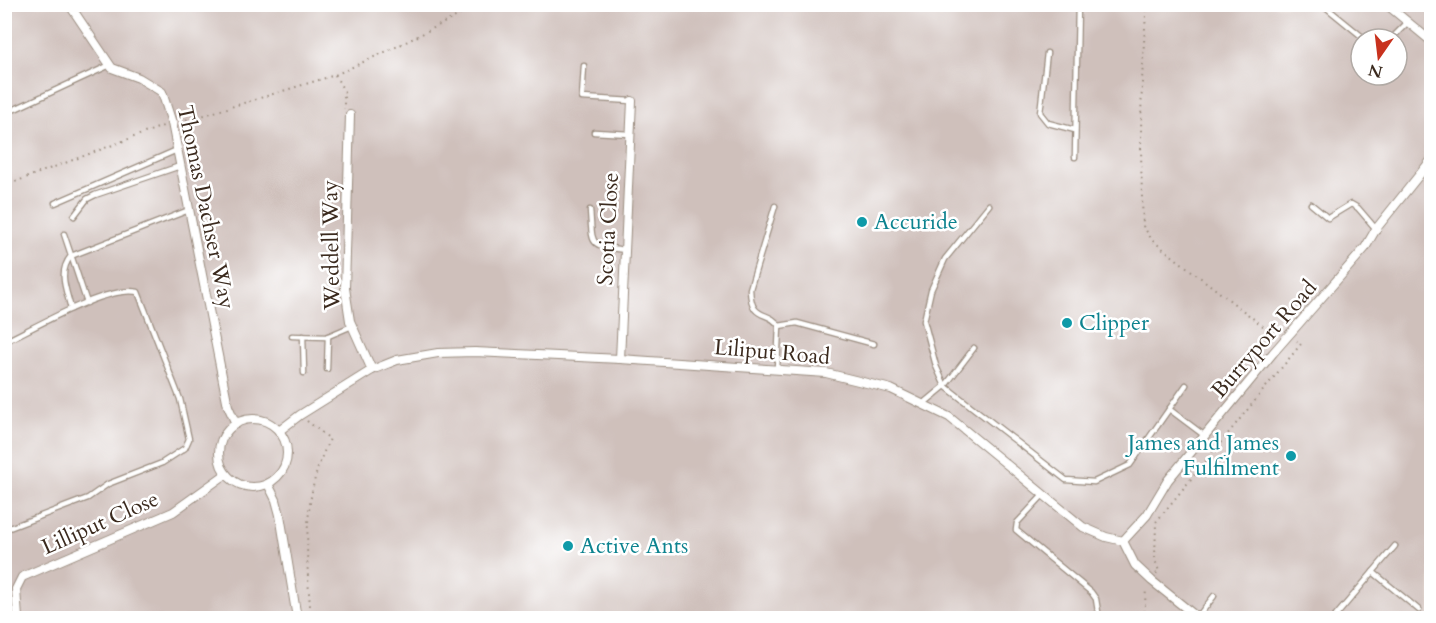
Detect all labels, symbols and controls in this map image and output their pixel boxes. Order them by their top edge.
north arrow [1349,27,1409,87]
text: N [1366,58,1385,83]
street label: Thomas Dachser Way [170,102,242,312]
street label: Scotia Close [590,172,626,286]
street label: Weddell Way [315,179,347,311]
place label: Accuride [874,207,958,237]
marker: Accuride [855,215,869,229]
street label: Burryport Road [1204,273,1324,405]
place label: Clipper [1079,308,1150,338]
marker: Clipper [1060,316,1074,330]
street label: Liliput Road [713,332,832,372]
place label: James and James Fulfilment [1125,428,1279,483]
marker: James and James Fulfilment [1284,449,1298,463]
street label: Lilliput Close [37,484,163,562]
place label: Active Ants [580,531,688,561]
marker: Active Ants [561,539,575,553]

